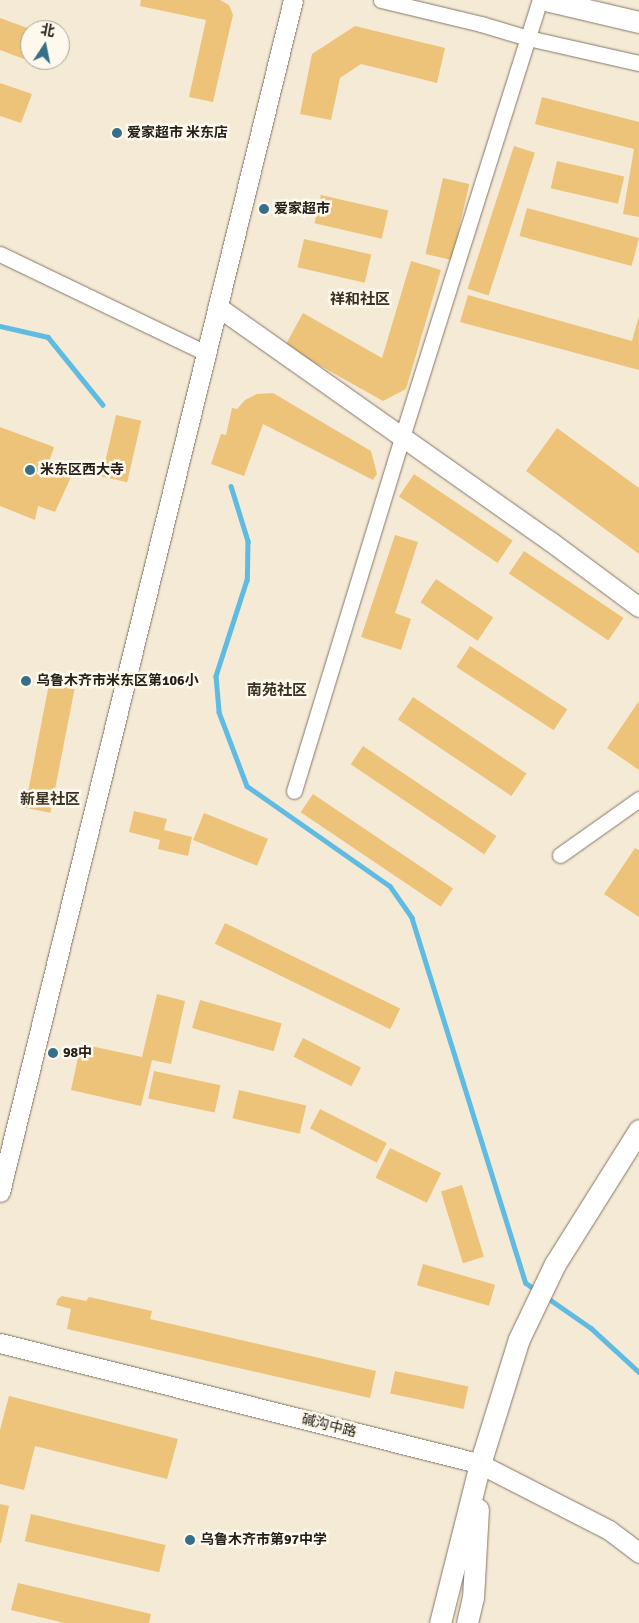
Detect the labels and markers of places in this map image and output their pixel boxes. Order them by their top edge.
place label: 爱家超市 米东店 [127,125,228,141]
marker: 爱家超市 米东店 [111,127,123,139]
place label: 爱家超市 [274,201,330,217]
marker: 爱家超市 [258,203,270,215]
place label: 米东区西大寺 [40,462,124,478]
marker: 米东区西大寺 [24,464,36,476]
place label: 乌鲁木齐市米东区第106小 [36,673,199,689]
marker: 乌鲁木齐市米东区第106小 [20,675,32,687]
place label: 98中 [63,1045,92,1061]
marker: 98中 [47,1047,59,1059]
place label: 乌鲁木齐市第97中学 [200,1532,327,1548]
marker: 乌鲁木齐市第97中学 [184,1534,196,1546]

